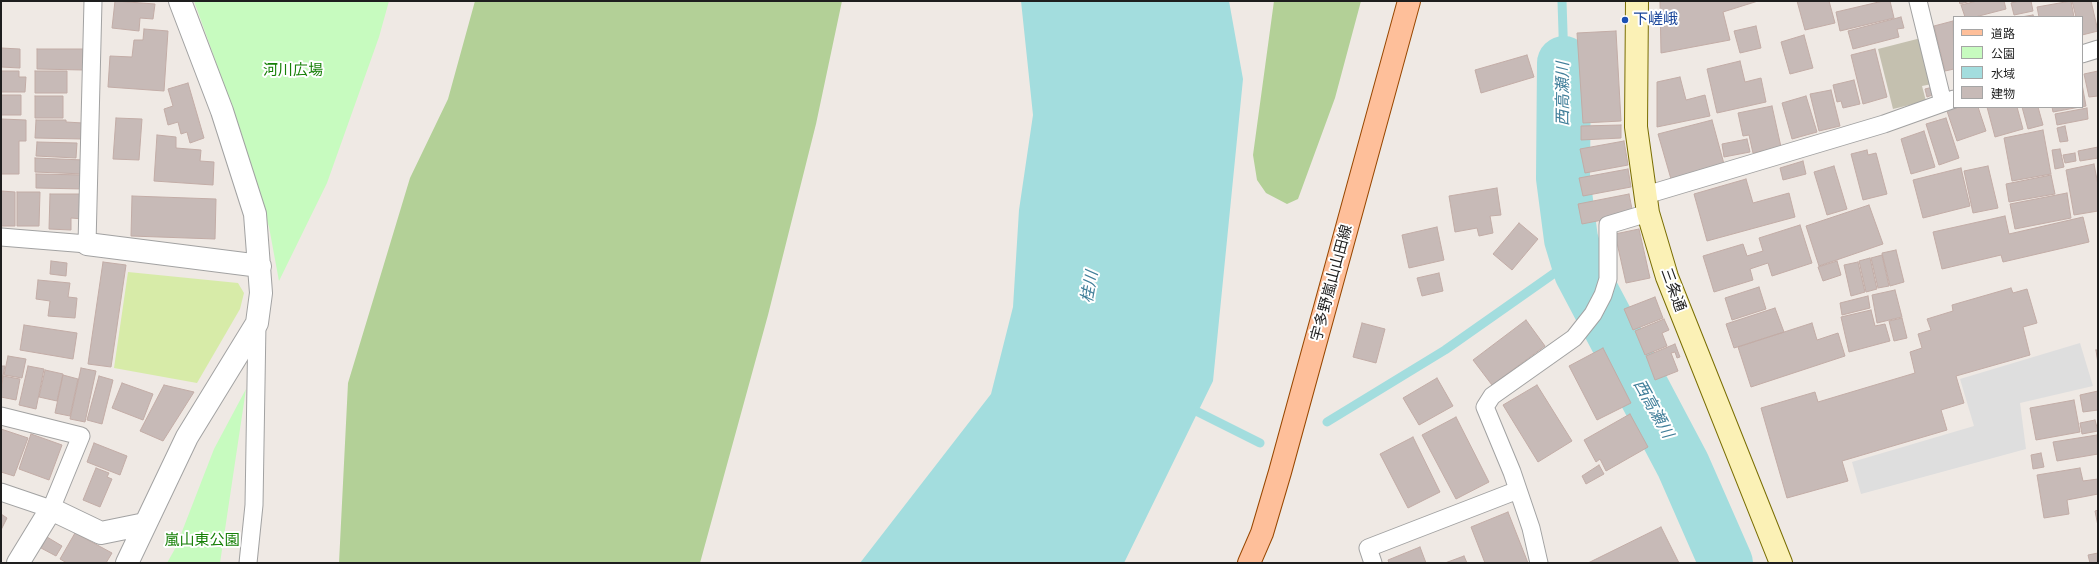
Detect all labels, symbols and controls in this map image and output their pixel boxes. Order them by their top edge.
place label: 下嵯峨 [1633,11,1678,29]
marker: 下嵯峨 [1620,15,1630,25]
legend [1953,16,2083,108]
text: 道路 [1991,27,2015,41]
text: 公園 [1991,47,2015,61]
park label: 河川広場 [263,62,323,80]
water label: 西高瀬川 [1553,62,1573,126]
text: 水域 [1991,67,2015,81]
text: 建物 [1991,87,2015,101]
street label: 宇多野嵐山山田線 [1308,223,1356,343]
street label: 三条通 [1657,266,1689,314]
water label: 桂川 [1078,270,1102,304]
water label: 西高瀬川 [1629,376,1677,442]
park label: 嵐山東公園 [165,532,239,550]

